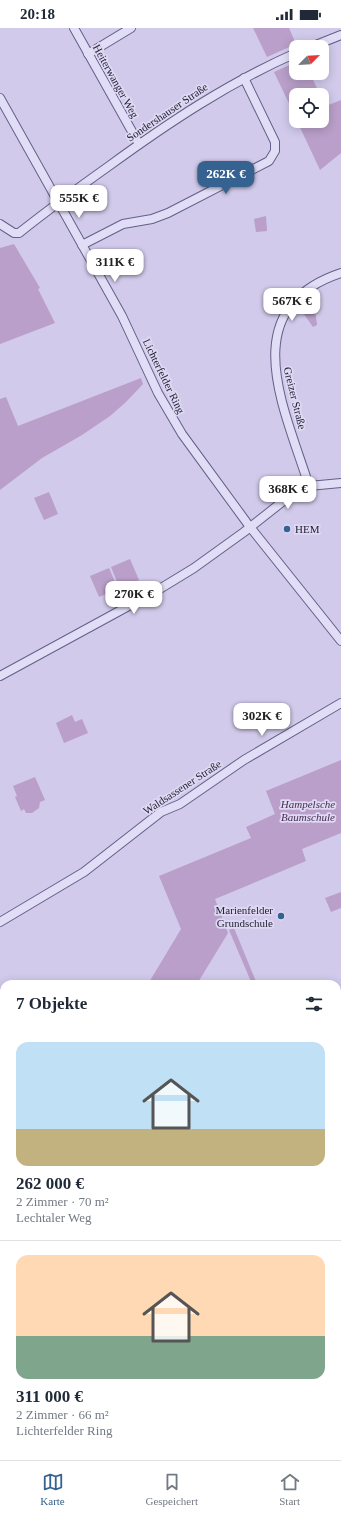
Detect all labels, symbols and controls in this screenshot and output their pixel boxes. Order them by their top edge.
text: 20:18 [20,6,55,22]
north arrow [289,40,329,80]
map controls [289,40,329,128]
street label: Heiterwanger Weg [91,42,141,120]
street label: Sondershauser Straße [124,80,210,144]
button: locate [289,88,329,128]
pin: 262K € [193,161,259,195]
text: 262K € [206,166,246,181]
pin: 555K € [46,185,112,219]
text: 555K € [59,190,99,205]
pin: 311K € [82,249,148,283]
text: 311K € [96,254,134,269]
pin: 567K € [259,288,325,322]
text: 567K € [272,293,312,308]
street label: Lichterfelder Ring [141,337,187,416]
street label: Greizer Straße [281,366,309,431]
pin: 368K € [255,476,321,510]
text: 368K € [268,481,308,496]
place label: HEM [295,523,320,535]
marker: HEM [282,524,292,534]
pin: 270K € [101,581,167,615]
text: 270K € [114,586,154,601]
pin: 302K € [229,703,295,737]
text: 302K € [242,708,282,723]
street label: Waldsassener Straße [141,757,223,817]
park label: Hampelsche Baumschule [280,798,335,823]
place label: Marienfelder Grundschule [216,904,273,929]
marker: Marienfelder Grundschule [276,911,286,921]
icon: filters [303,993,325,1015]
text: 7 Objekte [16,994,87,1013]
icon: home [135,1068,207,1140]
text: 262 000 € [16,1174,84,1193]
text: 2 Zimmer · 70 m² [16,1194,109,1209]
text: Lechtaler Weg [16,1210,92,1225]
icon: home [135,1281,207,1353]
text: 311 000 € [16,1387,83,1406]
text: 2 Zimmer · 66 m² [16,1407,109,1422]
text: Lichterfelder Ring [16,1423,112,1438]
tab: Karte [40,1471,65,1507]
tab: Gespeichert [145,1471,198,1507]
tab: Start [279,1471,301,1507]

